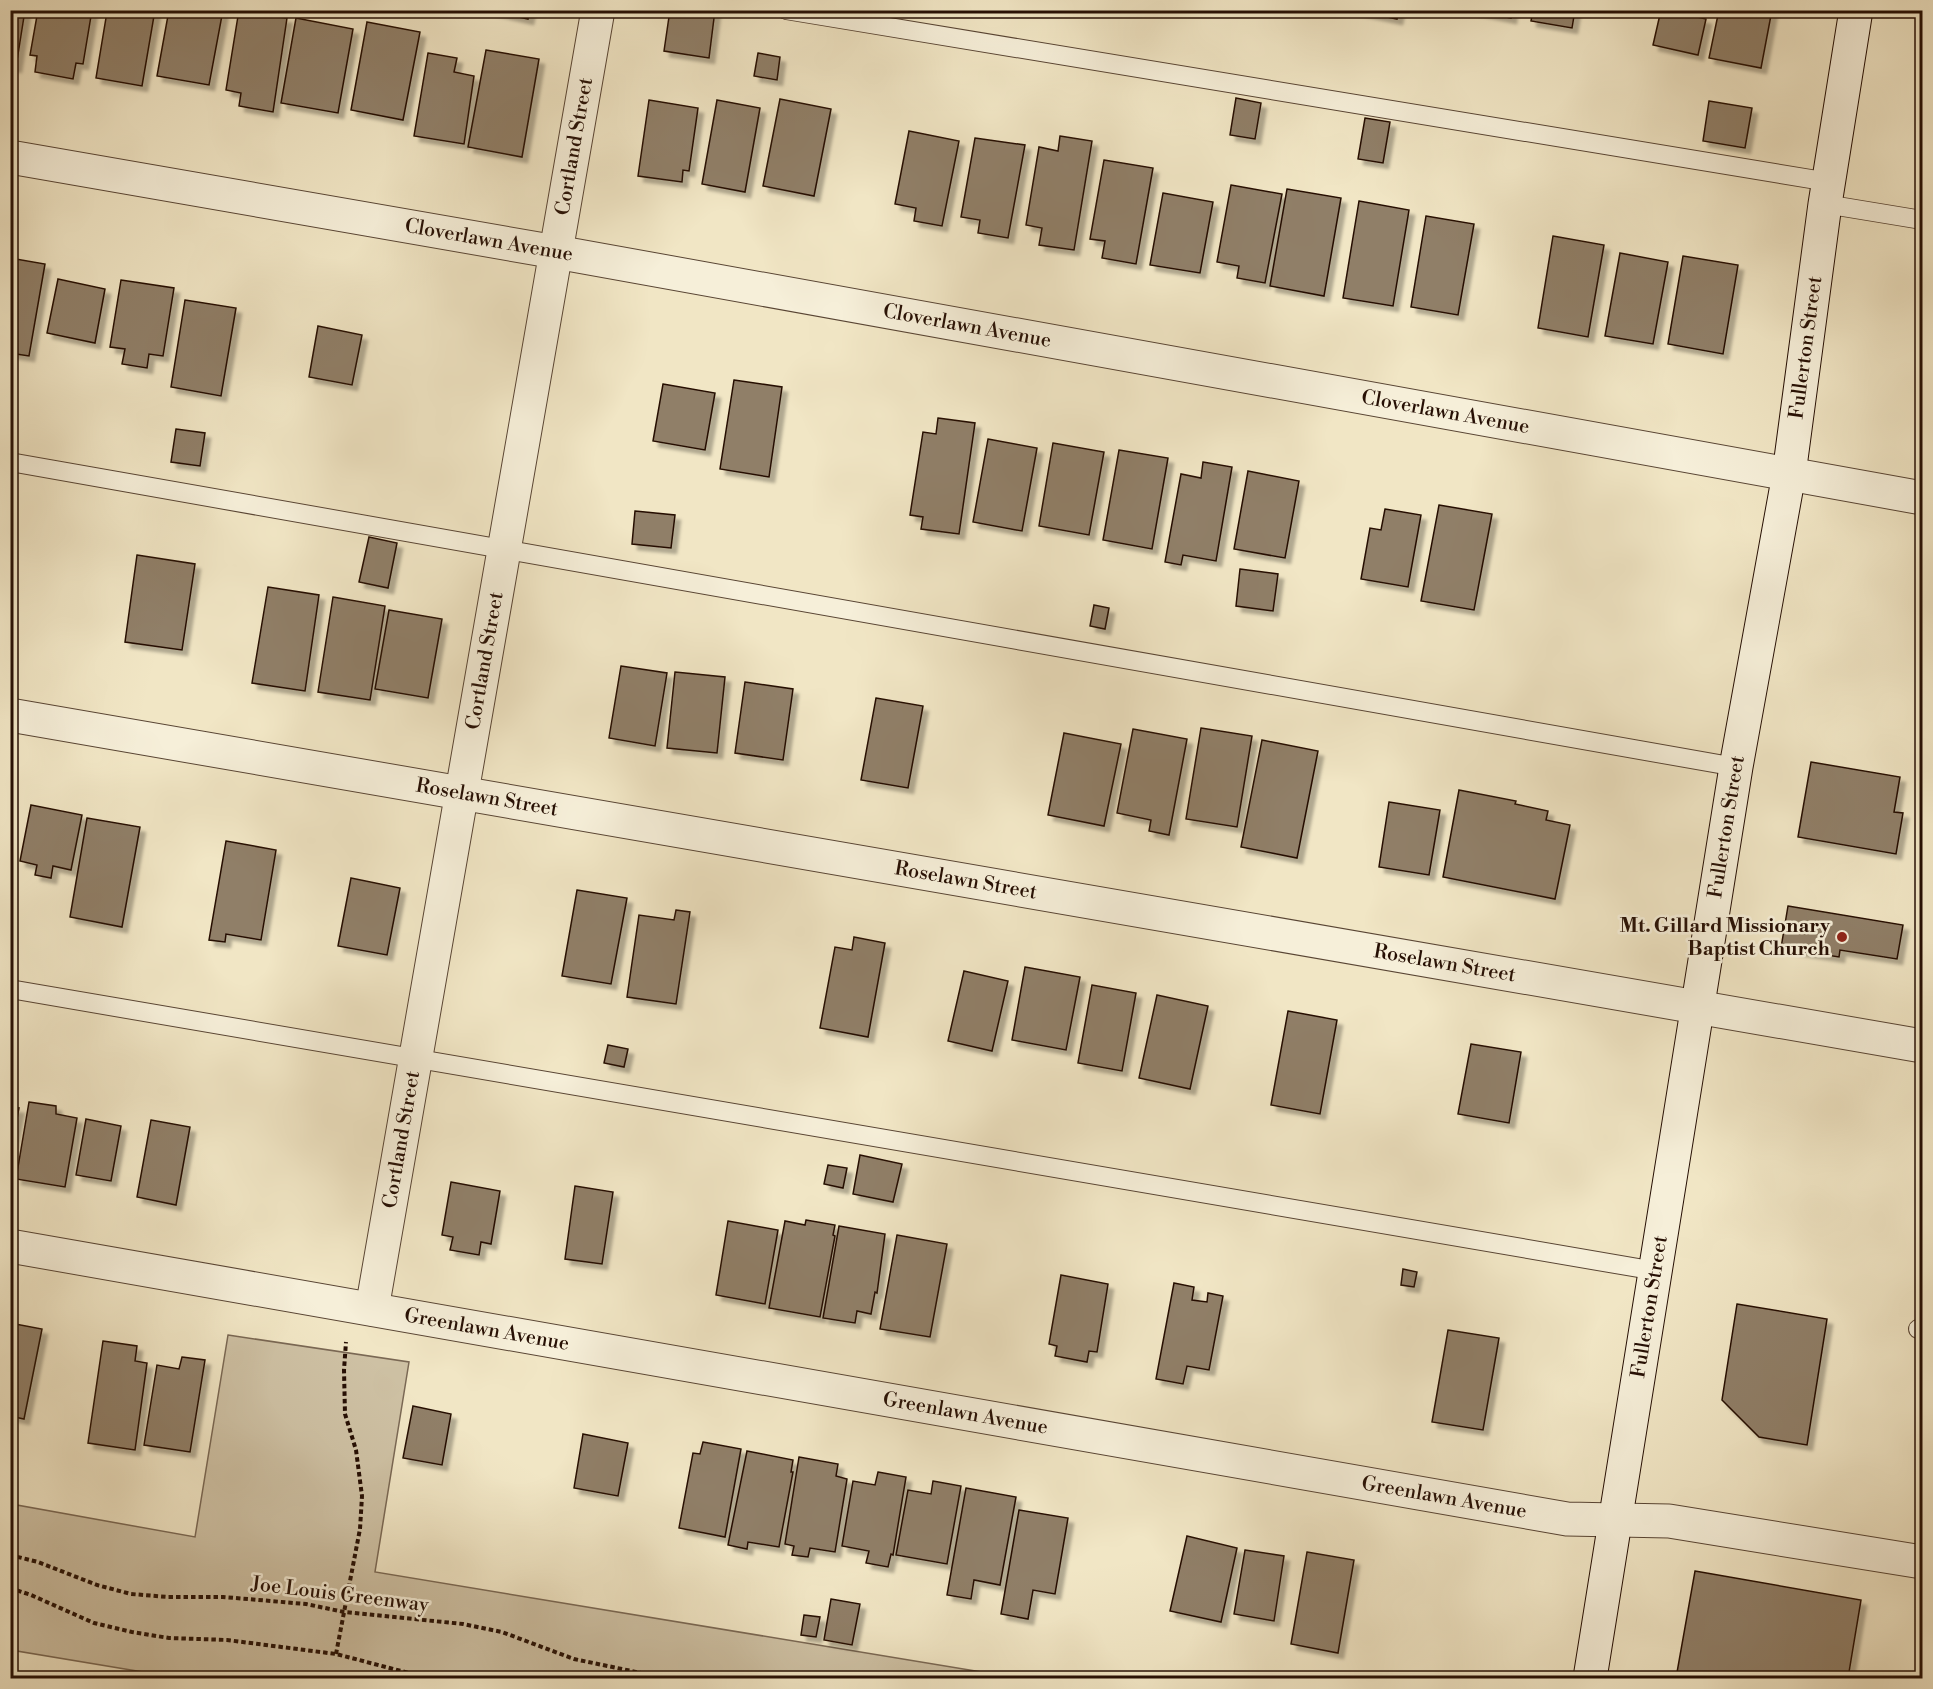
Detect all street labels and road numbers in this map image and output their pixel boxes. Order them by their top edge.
street label: Cortland Street [550,76,599,217]
street label: Cloverlawn Avenue [403,213,575,267]
street label: Fullerton Street [1784,274,1828,421]
street label: Cloverlawn Avenue [881,299,1053,353]
street label: Cloverlawn Avenue [1359,385,1532,440]
street label: Cortland Street [461,590,509,732]
street label: Fullerton Street [1703,754,1750,900]
street label: Roselawn Street [414,773,560,822]
street label: Roselawn Street [893,856,1039,905]
street label: Roselawn Street [1372,939,1518,988]
street label: Cortland Street [377,1069,426,1210]
street label: Fullerton Street [1626,1234,1673,1380]
street label: Greenlawn Avenue [402,1303,571,1356]
street label: Greenlawn Avenue [881,1387,1050,1440]
street label: Greenlawn Avenue [1360,1471,1529,1524]
street label: Joe Louis Greenway [249,1572,430,1618]

